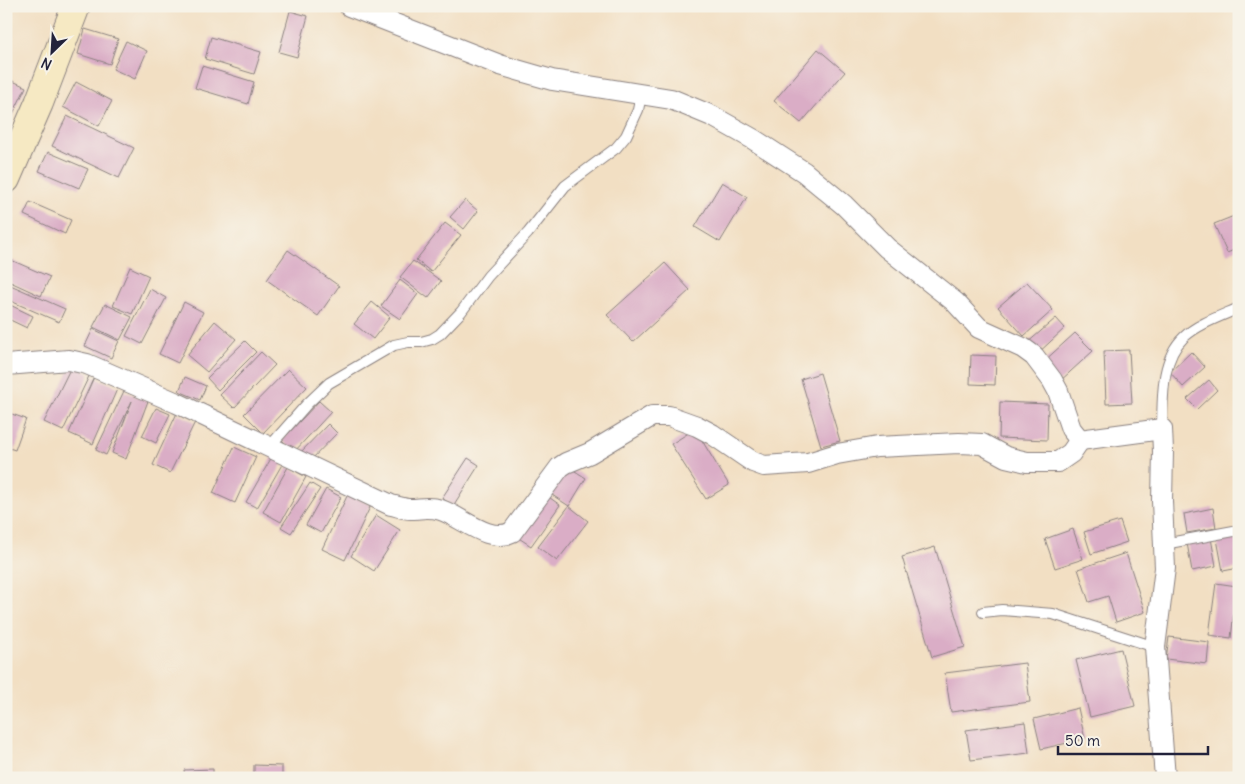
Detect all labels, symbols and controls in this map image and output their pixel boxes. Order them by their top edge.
north arrow [28,28,78,78]
text: N [38,54,55,74]
scale bar [1058,724,1208,756]
text: 50 m [1065,731,1100,750]

